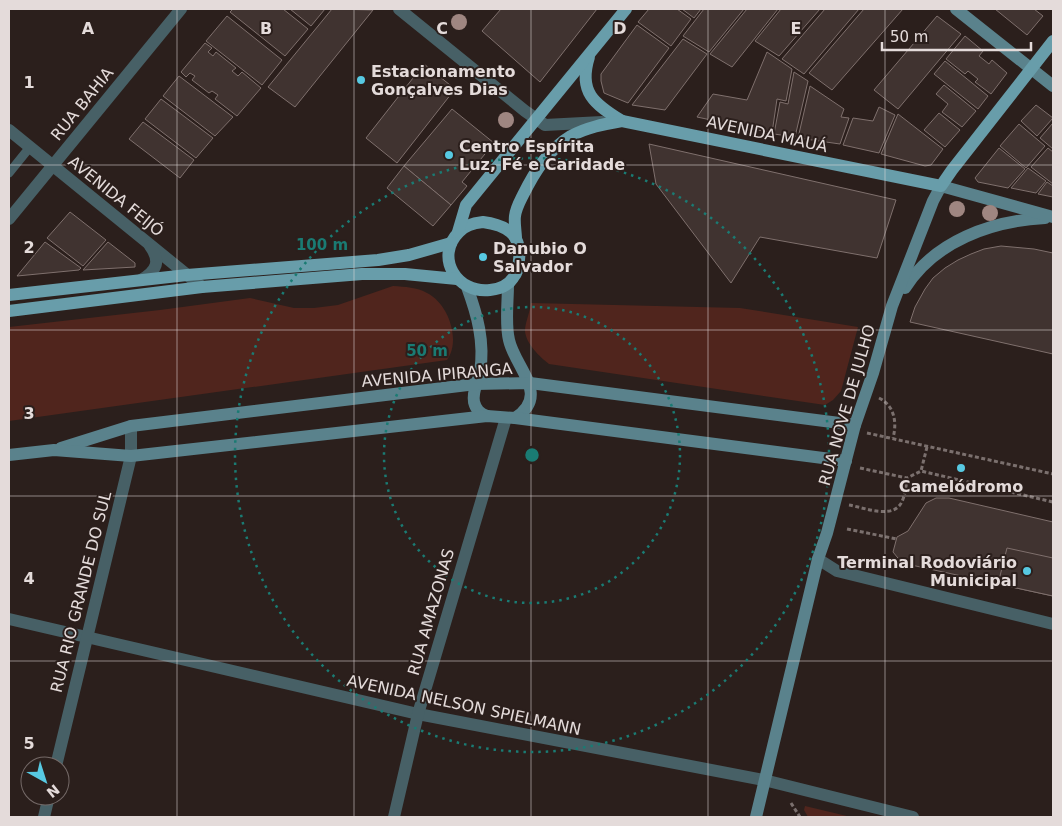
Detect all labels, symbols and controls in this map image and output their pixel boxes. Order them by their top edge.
text: A [82,19,95,38]
text: B [260,19,272,38]
text: C [436,19,448,38]
text: D [613,19,627,38]
text: E [791,19,801,38]
scale bar [882,20,1031,52]
text: 50 m [890,28,928,46]
place label: Estacionamento Gonçalves Dias [371,62,516,99]
street label: RUA BAHIA [47,64,117,144]
text: 1 [23,73,35,92]
marker: Estacionamento Gonçalves Dias [355,74,367,86]
street label: AVENIDA MAUÁ [705,112,829,156]
place label: Centro Espírita Luz, Fé e Caridade [459,137,625,174]
marker: Centro Espírita Luz, Fé e Caridade [443,149,455,161]
street label: AVENIDA FEIJÓ [65,152,167,240]
text: 100 m [296,236,348,254]
text: 2 [23,238,35,257]
place label: Danubio O Salvador [493,239,587,276]
marker: Danubio O Salvador [477,251,489,263]
street label: RUA NOVE DE JULHO [815,322,879,488]
text: 50 m [406,342,448,360]
street label: AVENIDA IPIRANGA [361,359,513,391]
text: 3 [23,404,35,423]
centre of rings [523,446,541,464]
marker: Camelódromo [955,462,967,474]
place label: Camelódromo [899,477,1023,496]
street label: RUA RIO GRANDE DO SUL [47,489,115,694]
street label: RUA AMAZONAS [404,546,458,678]
place label: Terminal Rodoviário Municipal [837,553,1017,590]
marker: Terminal Rodoviário Municipal [1021,565,1033,577]
text: 4 [23,569,35,588]
street label: AVENIDA NELSON SPIELMANN [345,671,583,739]
text: 5 [23,734,35,753]
north arrow [20,756,70,806]
text: N [44,781,63,801]

